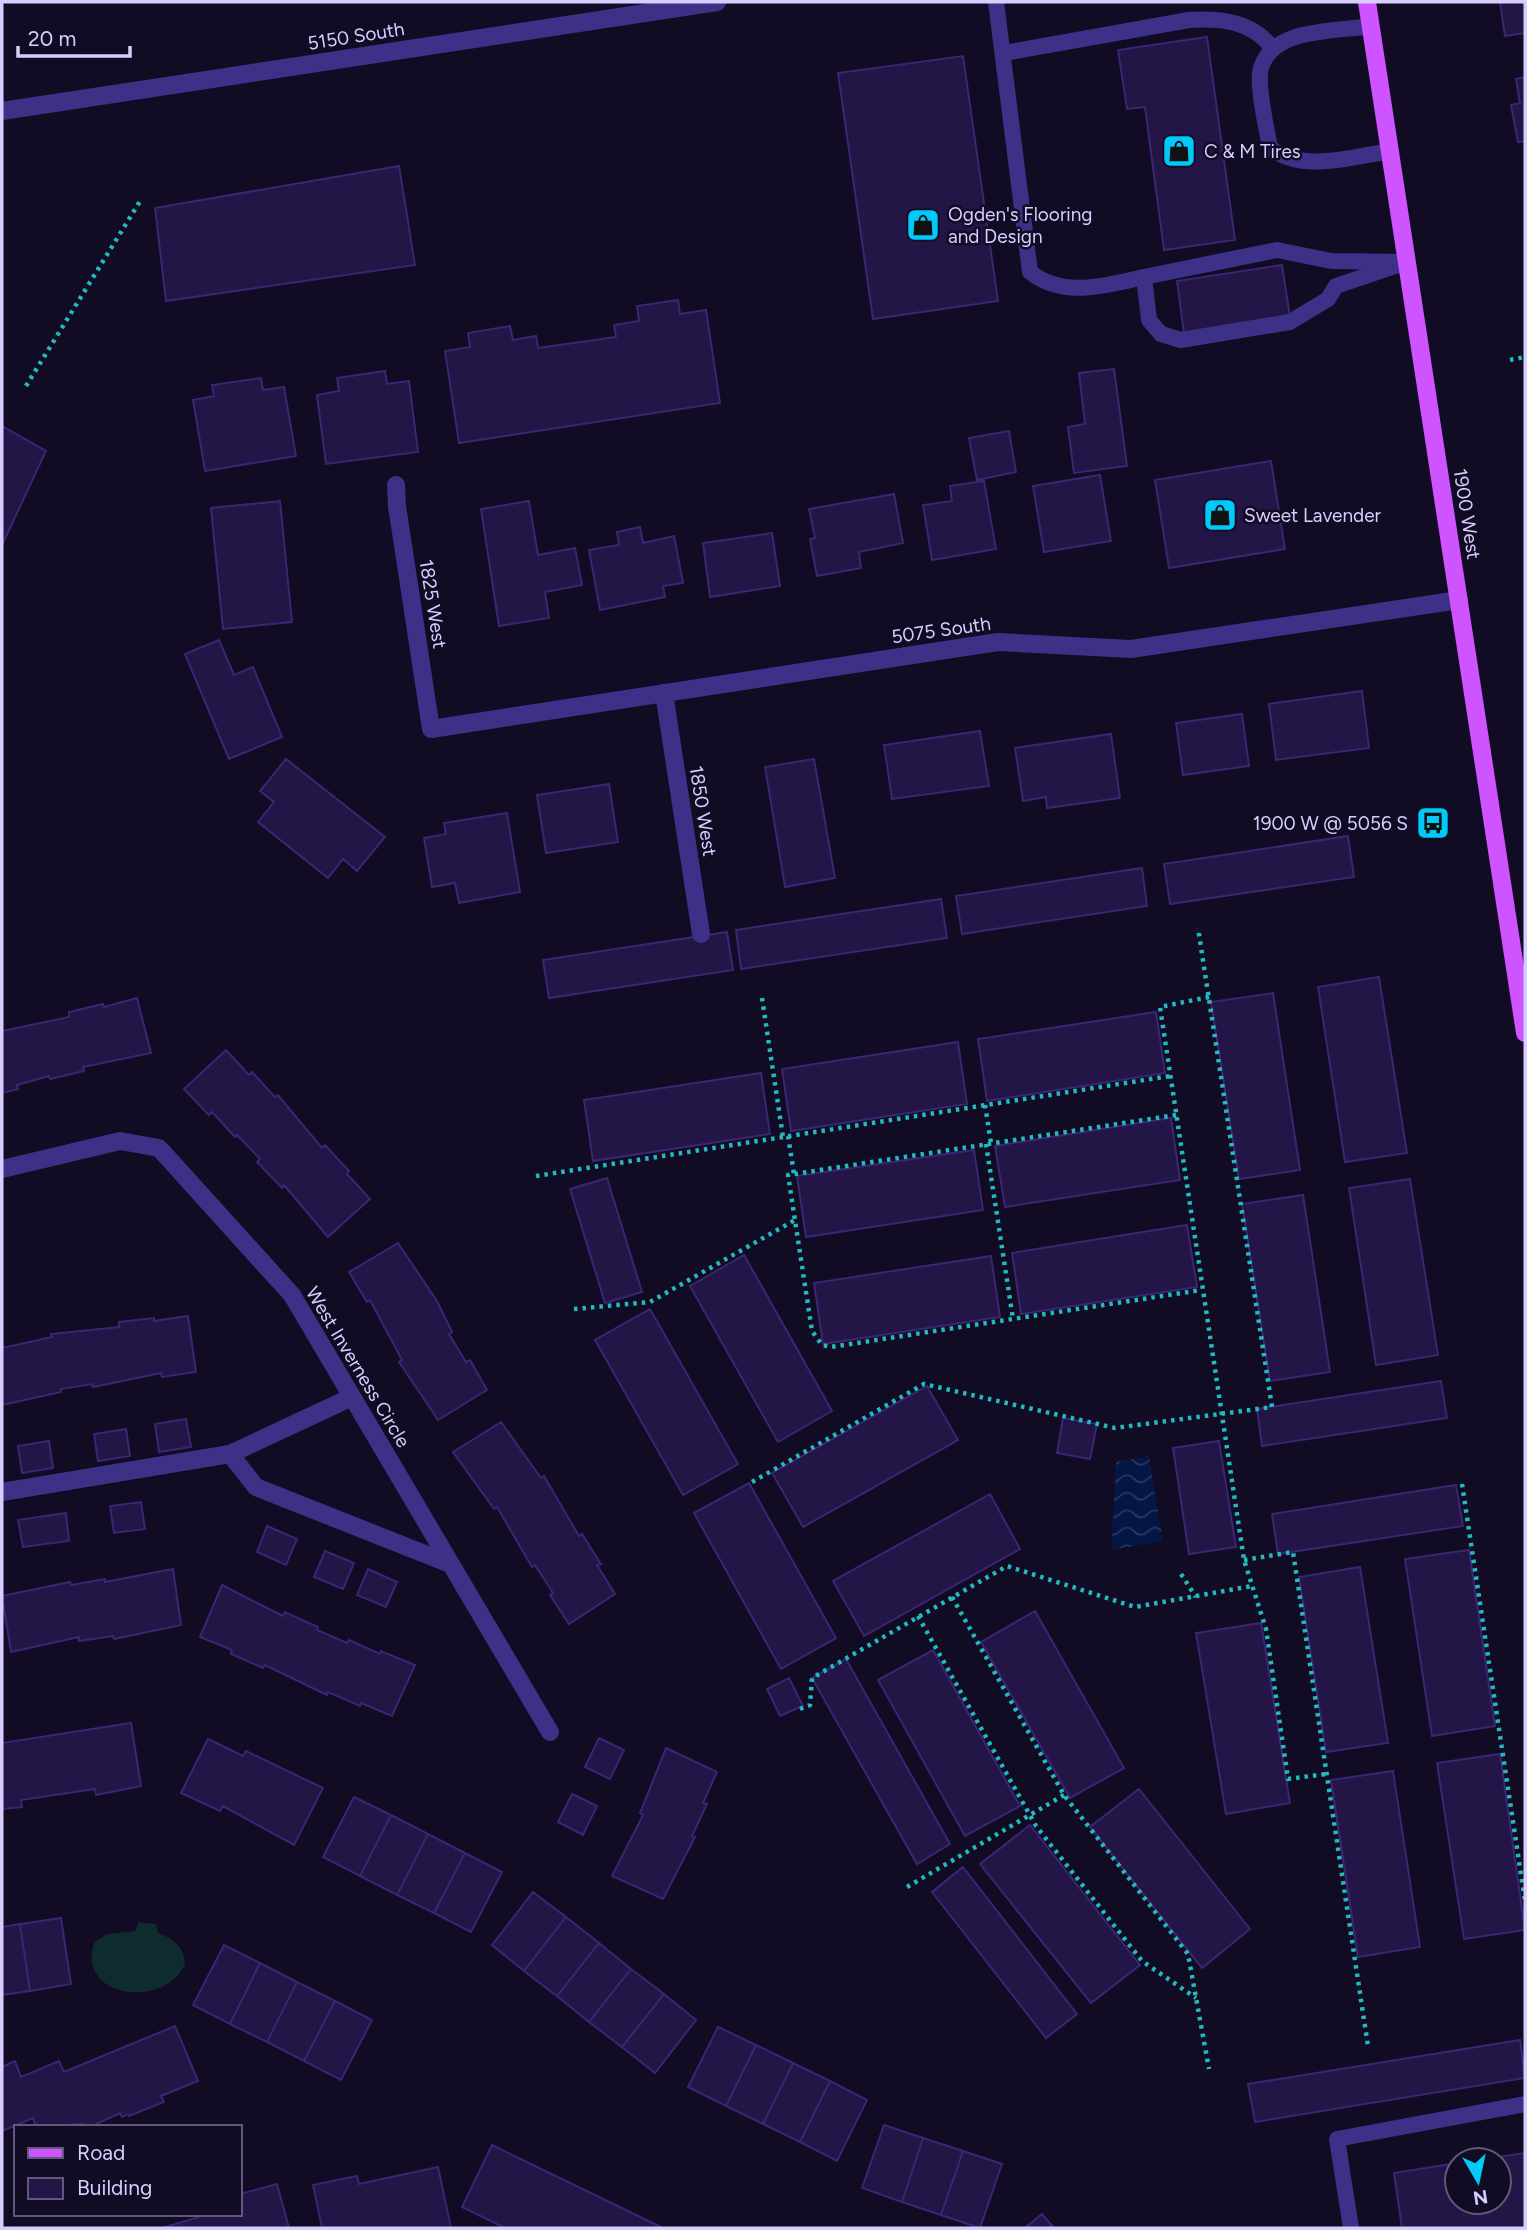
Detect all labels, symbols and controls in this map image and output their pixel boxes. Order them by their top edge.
scale bar [18,14,130,58]
street label: 5150 South [306,17,406,55]
text: 20 m [28,26,76,51]
shop icon: C & M Tires [1160,132,1198,170]
place label: C & M Tires [1204,140,1301,163]
place label: Ogden's Flooring and Design [948,203,1092,248]
shop icon: Ogden's Flooring and Design [904,206,942,244]
street label: 1900 West [1448,467,1486,561]
shop icon: Sweet Lavender [1201,496,1239,534]
place label: Sweet Lavender [1244,504,1382,527]
street label: 1825 West [415,558,451,650]
street label: 5075 South [890,612,992,648]
street label: 1850 West [685,764,721,858]
bus stop icon: 1900 W @ 5056 S [1414,804,1452,842]
place label: 1900 W @ 5056 S [1253,812,1408,835]
street label: West Inverness Circle [301,1282,415,1452]
legend [14,2125,242,2216]
text: Road [77,2140,125,2165]
north arrow [1443,2146,1513,2216]
text: Building [77,2175,152,2200]
text: N [1472,2185,1490,2210]

